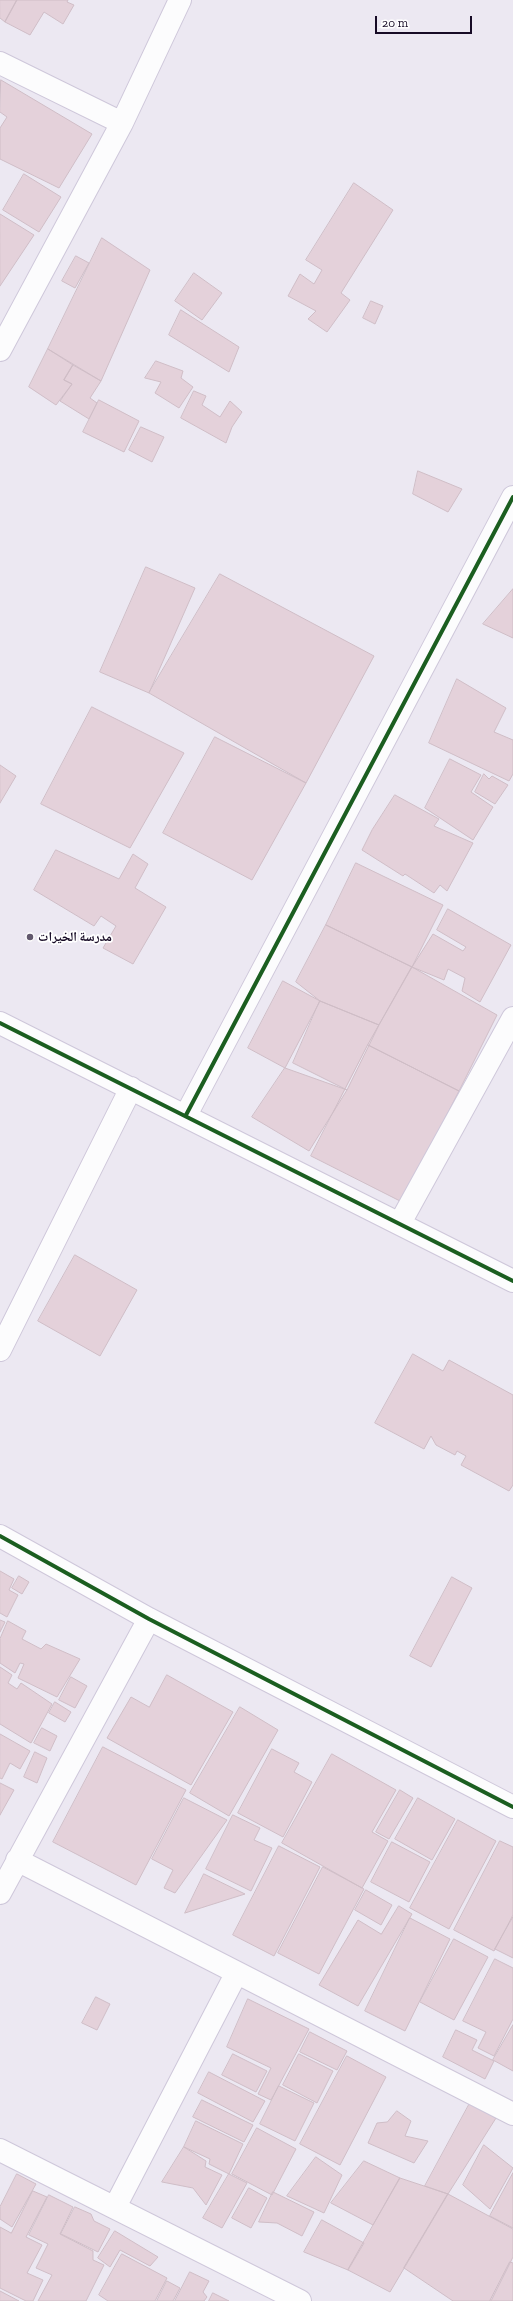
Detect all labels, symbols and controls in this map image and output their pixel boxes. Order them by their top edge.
scale bar [377,8,474,34]
text: 20 m [382,16,408,30]
place label: مدرسة الخيرات [38,929,112,945]
marker: مدرسة الخيرات [25,932,35,942]

